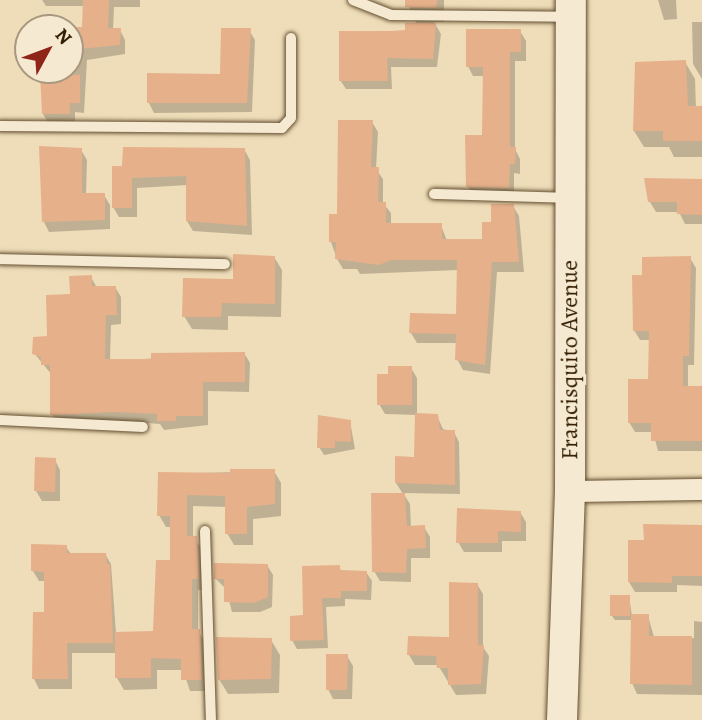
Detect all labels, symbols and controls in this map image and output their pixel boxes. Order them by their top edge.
north arrow [14,14,84,84]
text: N [49,23,78,50]
street label: Francisquito Avenue [556,260,584,460]

